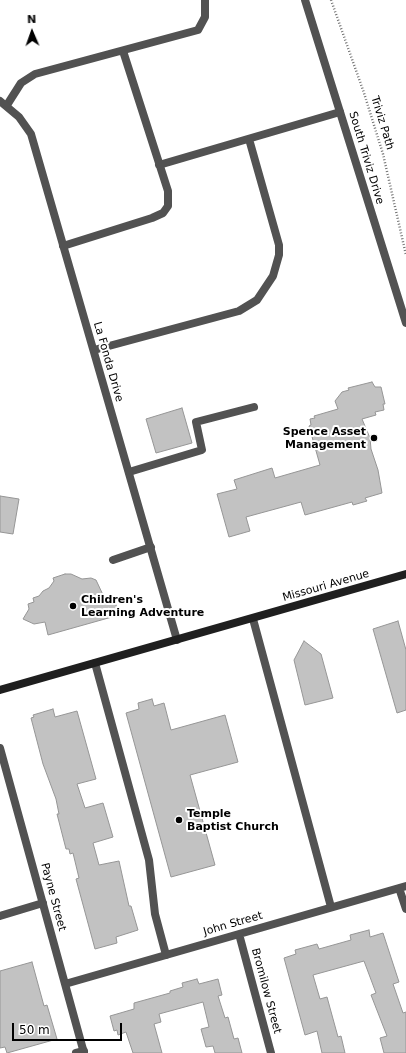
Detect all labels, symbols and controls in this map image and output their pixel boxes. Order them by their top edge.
north arrow [12,12,52,52]
text: N [27,13,36,26]
street label: Triviz Path [368,94,396,152]
street label: South Triviz Drive [346,110,386,206]
street label: La Fonda Drive [90,321,126,403]
place label: Spence Asset Management [283,425,366,451]
marker: Spence Asset Management [369,433,379,443]
street label: Missouri Avenue [281,567,371,605]
place label: Children's Learning Adventure [81,593,204,619]
marker: Children's Learning Adventure [68,601,78,611]
place label: Temple Baptist Church [187,807,279,833]
marker: Temple Baptist Church [174,815,184,825]
street label: Payne Street [38,861,68,933]
street label: John Street [202,909,264,939]
street label: Bromilow Street [248,947,284,1035]
scale bar [14,1015,124,1041]
text: 50 m [19,1023,50,1037]

